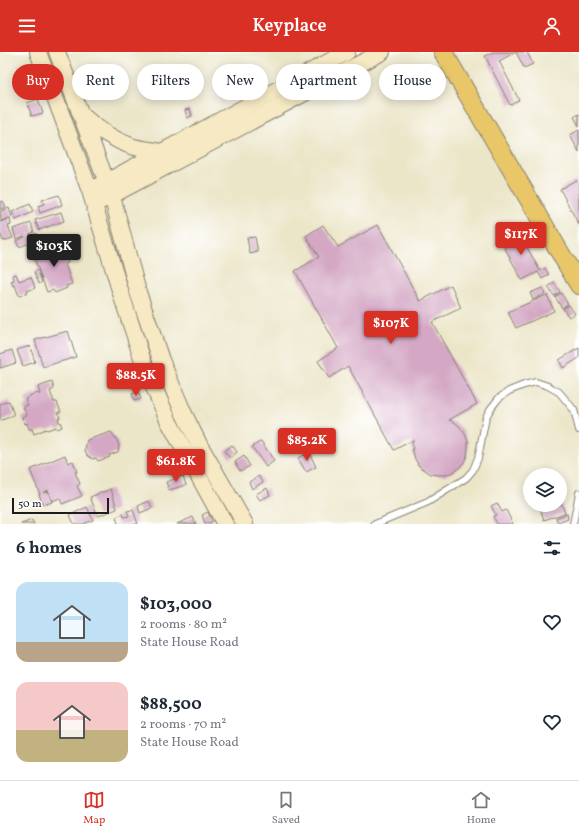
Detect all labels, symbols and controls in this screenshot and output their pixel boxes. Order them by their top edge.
text: Keyplace [252,14,327,39]
icon: menu [16,15,38,37]
icon: person [541,15,563,37]
chip: Buy [12,64,64,100]
chip: Rent [72,64,129,100]
chip: Filters [137,64,204,100]
chip: New [212,64,268,100]
chip: Apartment [276,64,371,100]
chip: House [379,64,446,100]
pin: $117K [493,222,549,256]
text: $117K [504,226,538,244]
pin: $103K [26,234,82,268]
text: $103K [36,238,72,256]
pin: $107K [363,311,419,345]
text: $107K [373,315,409,333]
pin: $88.5K [103,363,169,397]
text: $88.5K [116,367,156,385]
pin: $85.2K [274,428,340,462]
text: $85.2K [287,432,327,450]
pin: $61.8K [143,449,209,483]
text: $61.8K [156,453,196,471]
map controls [523,468,567,512]
button: layers [523,468,567,512]
scale bar [12,496,109,515]
text: 50 m [18,497,42,512]
text: 6 homes [16,537,82,560]
icon: filters [541,537,563,559]
text: $103,000 [140,593,212,616]
icon: home [48,598,96,646]
icon: heart [541,611,563,633]
text: 2 rooms · 80 m² [140,616,227,634]
text: State House Road [140,634,239,652]
text: $88,500 [140,693,202,716]
icon: home [48,698,96,746]
icon: heart [541,711,563,733]
text: 2 rooms · 70 m² [140,716,226,734]
text: State House Road [140,734,239,752]
tab: Map [83,789,105,828]
tab: Saved [272,789,300,828]
tab: Home [467,789,496,828]

